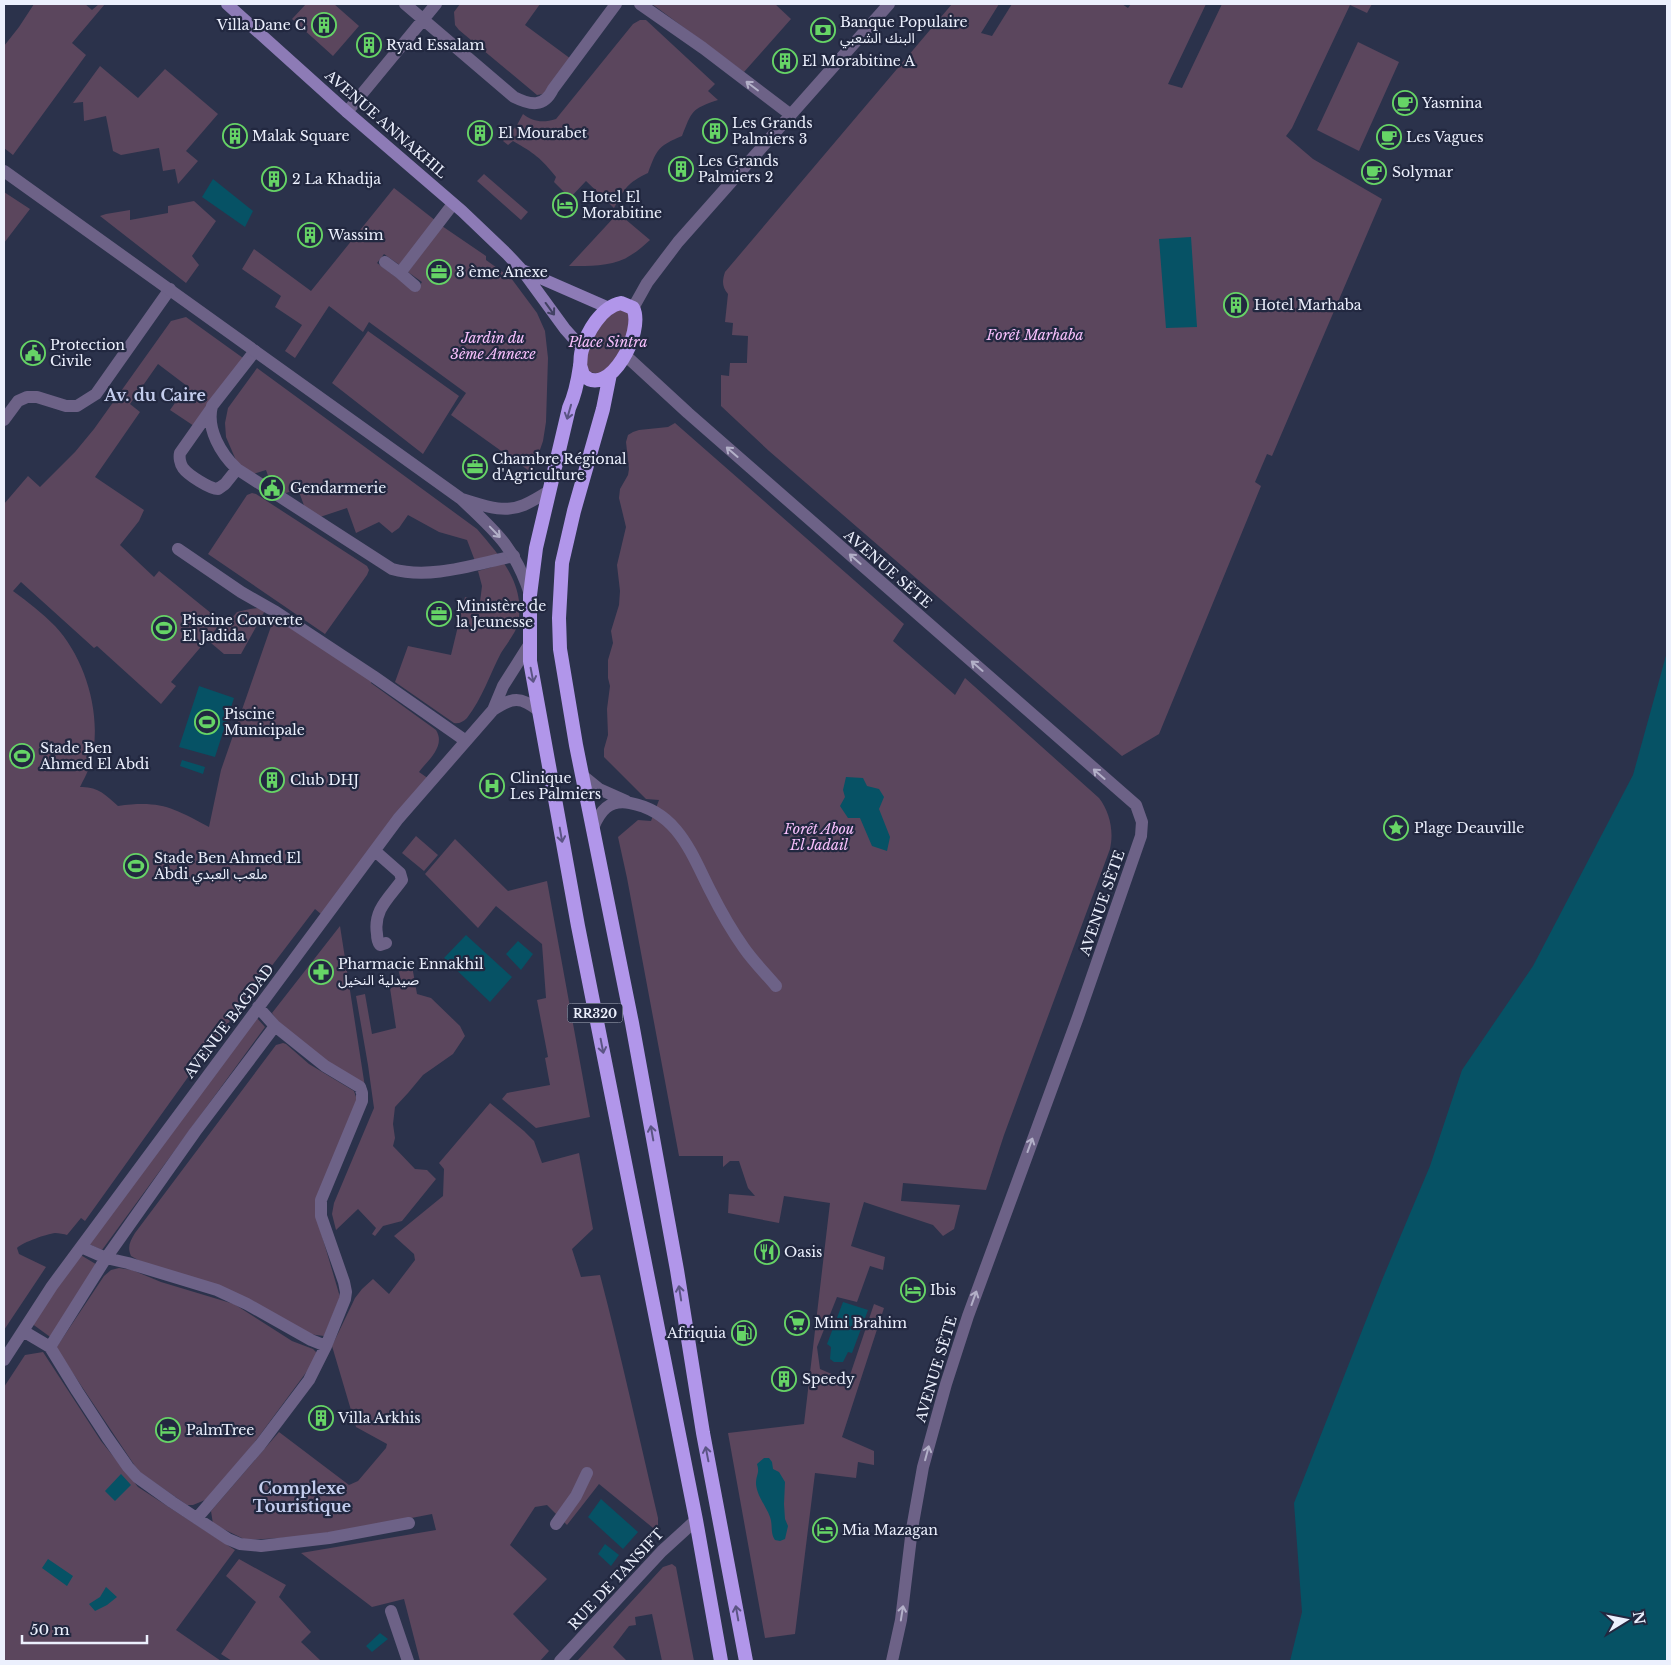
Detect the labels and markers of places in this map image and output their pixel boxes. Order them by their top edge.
building icon: Villa Dane C [311,12,337,38]
place label: Banque Populaire البنك الشعبي [840,13,968,49]
place label: Villa Dane C [216,16,306,34]
bank icon: Banque Populaire البنك الشعبي [810,17,836,43]
building icon: Ryad Essalam [356,32,382,58]
place label: Ryad Essalam [386,36,485,54]
building icon: El Morabitine A [772,48,798,74]
place label: El Morabitine A [802,52,915,70]
cafe icon: Yasmina [1392,90,1418,116]
place label: Yasmina [1421,94,1482,112]
place label: Les Grands Palmiers 3 [732,114,813,148]
building icon: Les Grands Palmiers 3 [702,118,728,144]
building icon: El Mourabet [467,120,493,146]
building icon: Malak Square [222,123,248,149]
place label: El Mourabet [498,124,588,142]
cafe icon: Les Vagues [1376,124,1402,150]
place label: Malak Square [252,127,350,145]
place label: Les Vagues [1406,128,1484,146]
place label: Les Grands Palmiers 2 [698,152,779,186]
building icon: Les Grands Palmiers 2 [668,156,694,182]
cafe icon: Solymar [1361,159,1387,185]
place label: Solymar [1392,163,1453,181]
building icon: 2 La Khadija [261,166,287,192]
place label: 2 La Khadija [292,170,381,188]
place label: Hotel El Morabitine [582,188,662,222]
hotel icon: Hotel El Morabitine [552,192,578,218]
building icon: Wassim [297,222,323,248]
place label: Wassim [327,226,384,244]
office icon: 3 ème Anexe [426,259,452,285]
place label: 3 ème Anexe [456,263,548,281]
building icon: Hotel Marhaba [1223,292,1249,318]
place label: Hotel Marhaba [1254,296,1362,314]
place label: Protection Civile [50,336,125,370]
public building icon: Protection Civile [20,340,46,366]
place label: Chambre Régional d'Agriculture [492,450,627,484]
office icon: Chambre Régional d'Agriculture [462,454,488,480]
public building icon: Gendarmerie [259,475,285,501]
place label: Gendarmerie [290,479,386,497]
place label: Ministère de la Jeunesse [456,597,546,631]
office icon: Ministère de la Jeunesse [426,601,452,627]
place label: Piscine Couverte El Jadida [182,611,303,645]
sports icon: Piscine Couverte El Jadida [151,615,177,641]
place label: Piscine Municipale [224,705,305,739]
sports icon: Piscine Municipale [194,709,220,735]
place label: Stade Ben Ahmed El Abdi [39,739,150,773]
sports icon: Stade Ben Ahmed El Abdi [9,743,35,769]
building icon: Club DHJ [259,767,285,793]
place label: Clinique Les Palmiers [510,769,601,803]
place label: Club DHJ [290,771,359,789]
hospital icon: Clinique Les Palmiers [479,773,505,799]
place icon: Plage Deauville [1383,815,1409,841]
place label: Plage Deauville [1414,819,1524,837]
place label: Stade Ben Ahmed El Abdi ملعب العبدي [153,849,301,885]
sports icon: Stade Ben Ahmed El Abdi ملعب العبدي [123,853,149,879]
place label: Pharmacie Ennakhil صيدلية النخيل [338,955,484,989]
pharmacy icon: Pharmacie Ennakhil صيدلية النخيل [308,959,334,985]
restaurant icon: Oasis [754,1239,780,1265]
place label: Oasis [784,1243,822,1261]
hotel icon: Ibis [900,1277,926,1303]
place label: Ibis [930,1281,956,1299]
supermarket icon: Mini Brahim [784,1310,810,1336]
place label: Mini Brahim [814,1314,907,1332]
fuel station icon: Afriquia [731,1320,757,1346]
place label: Afriquia [666,1324,726,1342]
building icon: Speedy [771,1366,797,1392]
place label: Speedy [802,1370,855,1388]
building icon: Villa Arkhis [308,1405,334,1431]
place label: Villa Arkhis [337,1409,421,1427]
hotel icon: PalmTree [155,1417,181,1443]
place label: PalmTree [186,1421,254,1439]
hotel icon: Mia Mazagan [812,1517,838,1543]
place label: Mia Mazagan [842,1521,938,1539]

